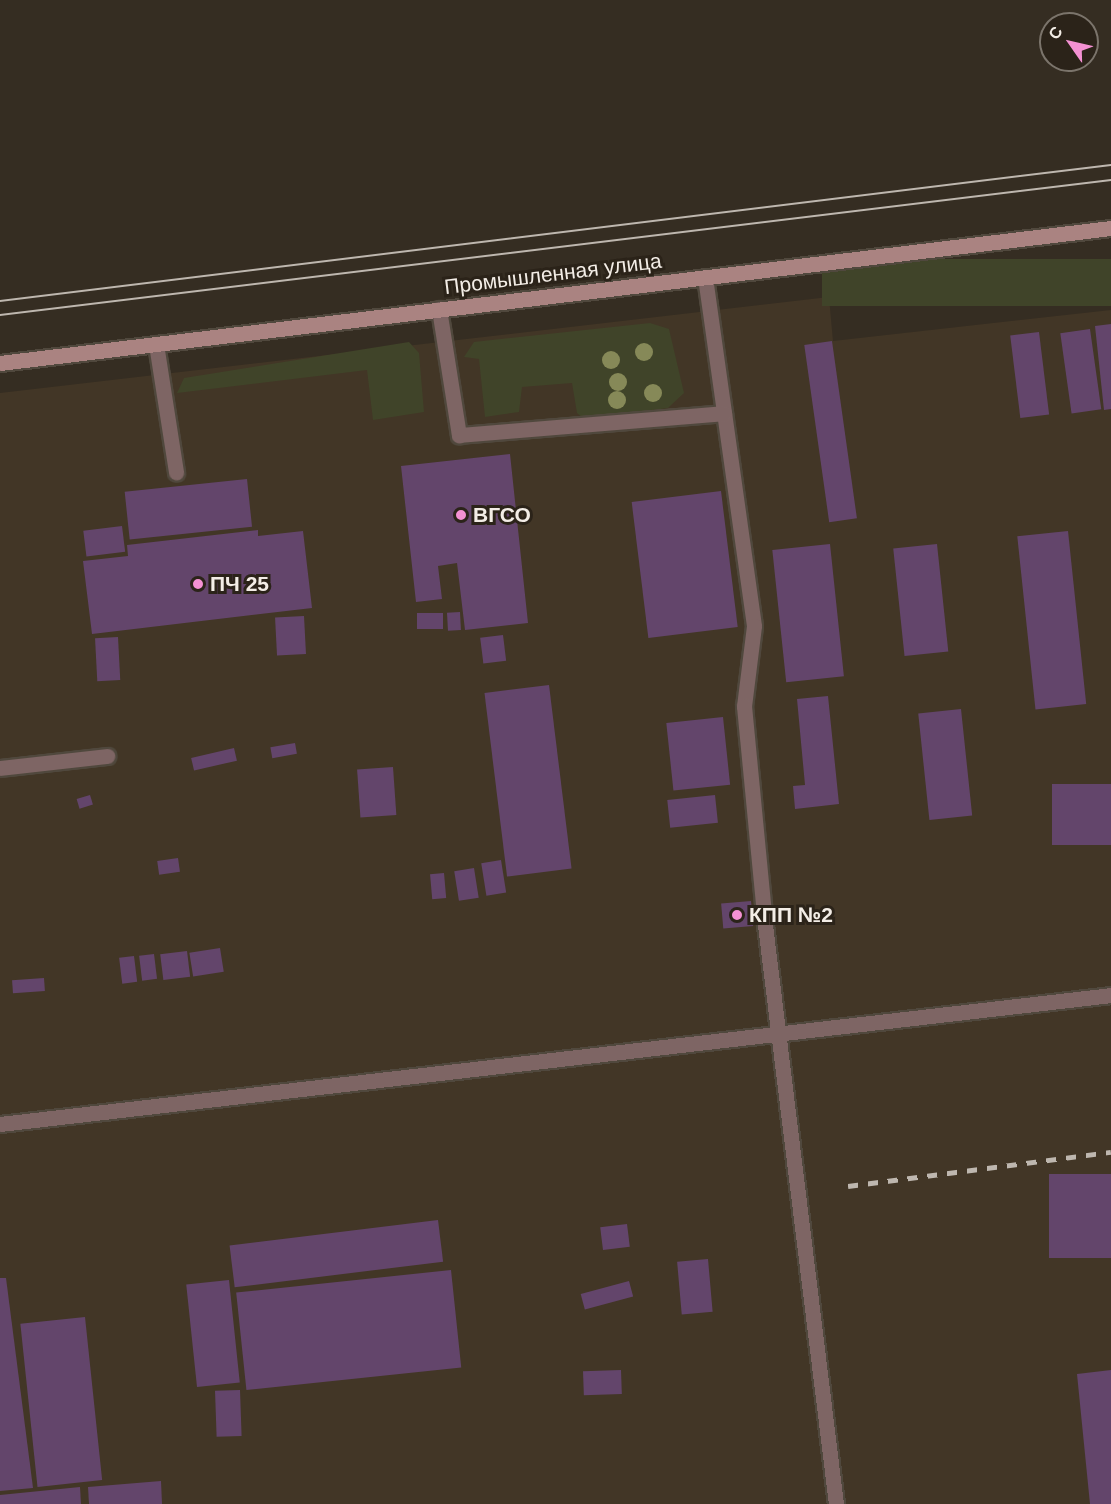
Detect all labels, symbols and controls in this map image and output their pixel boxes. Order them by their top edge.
north arrow [1039,12,1099,72]
text: С [1045,23,1066,42]
street label: Промышленная улица [443,248,663,300]
place label: ВГСО [473,502,531,528]
marker: ВГСО [454,508,468,522]
place label: ПЧ 25 [210,571,269,597]
marker: ПЧ 25 [191,577,205,591]
place label: КПП №2 [749,902,833,928]
marker: КПП №2 [730,908,744,922]

